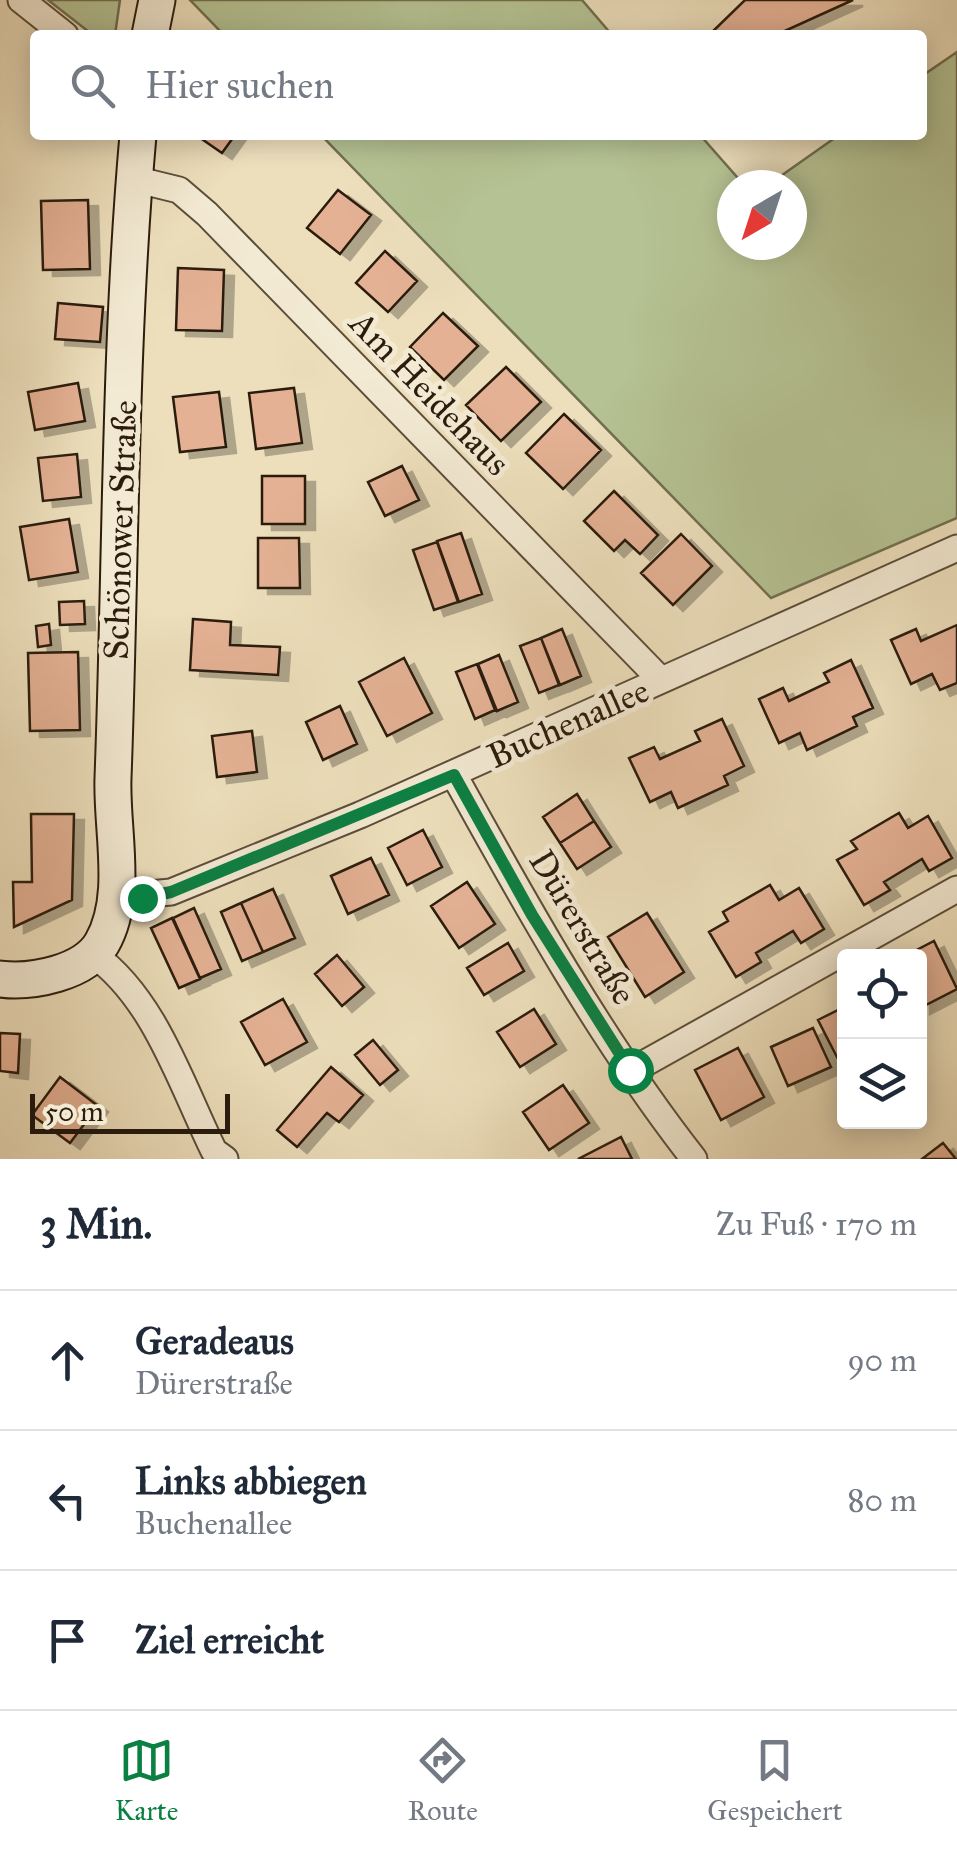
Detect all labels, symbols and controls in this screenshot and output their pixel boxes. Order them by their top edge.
search box [30,30,927,140]
icon: search [65,58,120,113]
text: Hier suchen [145,62,334,108]
north arrow [717,170,807,260]
street label: Am Heidehaus [339,301,519,485]
street label: Schönower Straße [94,399,147,661]
street label: Buchenallee [481,669,656,778]
street label: Dürerstraße [520,842,645,1012]
route end [120,876,166,922]
map controls [837,949,927,1129]
button: locate [837,949,927,1039]
button: layers [837,1039,927,1129]
route start [608,1048,654,1094]
scale bar [30,1089,230,1134]
text: 50 m [45,1094,104,1129]
text: 3 Min. [40,1198,152,1250]
text: Zu Fuß · 170 m [716,1205,917,1244]
text: Geradeaus [135,1318,294,1364]
icon: ahead [40,1333,95,1388]
text: 90 m [847,1341,917,1380]
text: Dürerstraße [135,1364,293,1403]
text: Links abbiegen [135,1458,367,1504]
icon: left [40,1473,95,1528]
text: 80 m [848,1481,917,1520]
text: Buchenallee [135,1504,292,1543]
icon: arrive [40,1613,95,1668]
text: Ziel erreicht [135,1617,324,1663]
tab: Karte [115,1733,178,1828]
tab: Route [408,1733,478,1828]
tab: Gespeichert [707,1733,842,1828]

